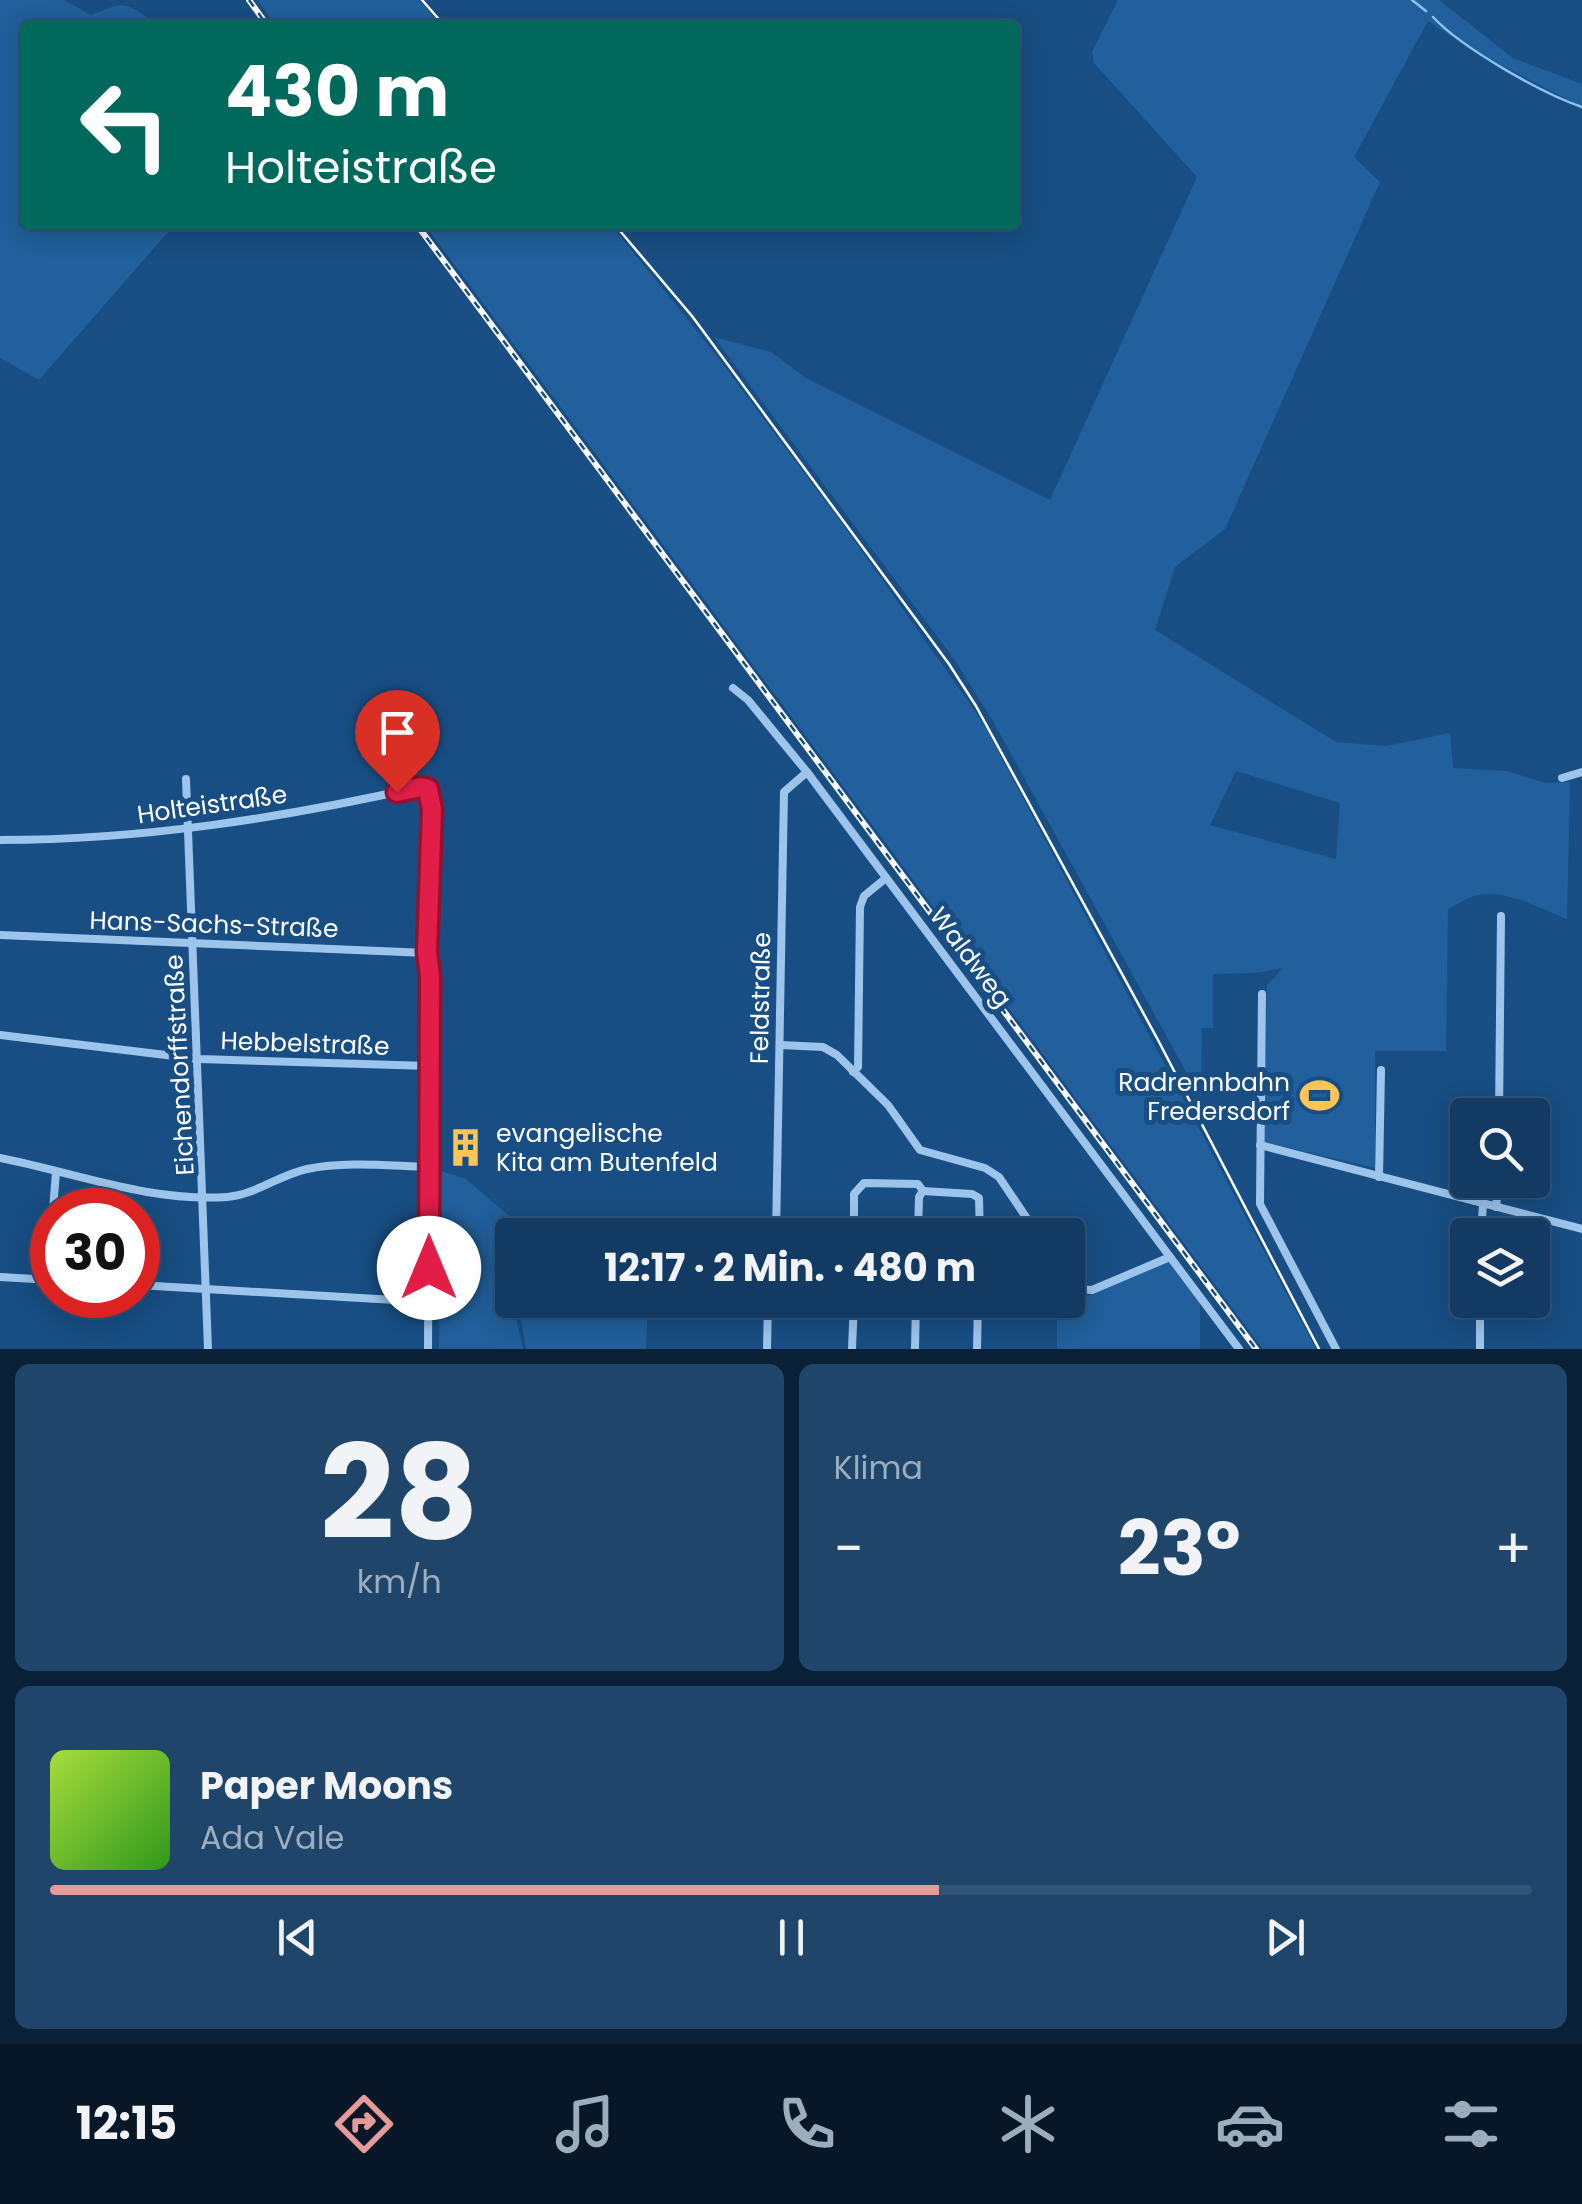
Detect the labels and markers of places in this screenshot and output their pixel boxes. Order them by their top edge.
pin [355,690,440,793]
place label: Radrennbahn Fredersdorf [1118,1065,1290,1129]
sports icon: Radrennbahn Fredersdorf [1299,1075,1341,1117]
place label: evangelische Kita am Butenfeld [496,1116,718,1180]
building icon: evangelische Kita am Butenfeld [445,1126,487,1168]

